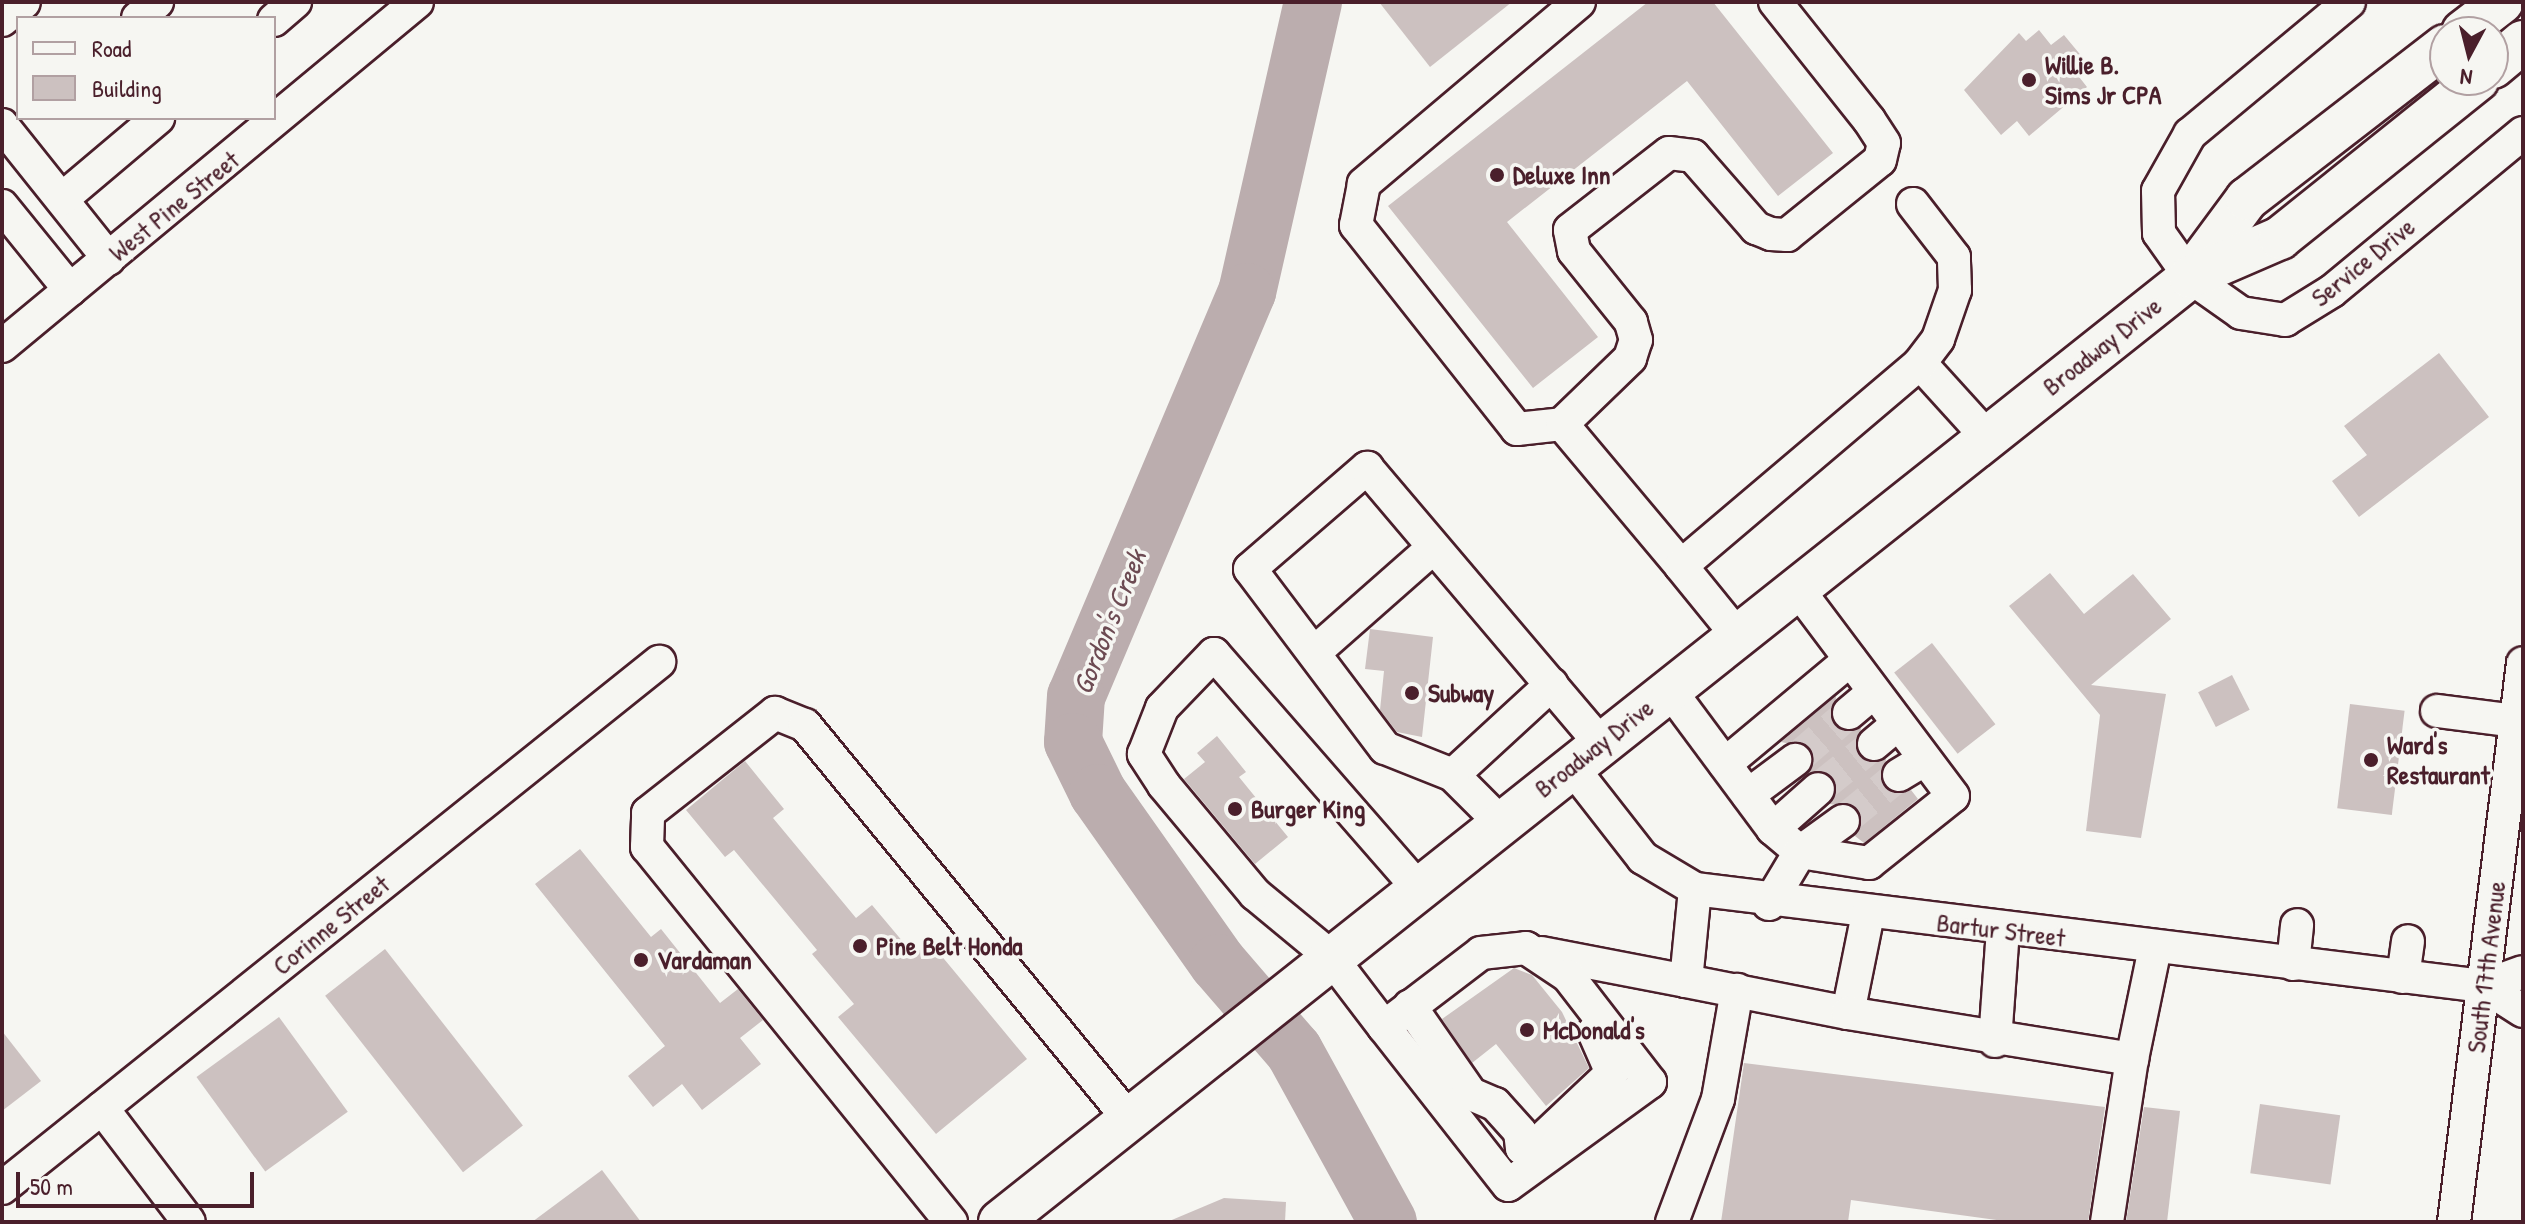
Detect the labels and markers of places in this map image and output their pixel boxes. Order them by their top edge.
place label: Willie B. Sims Jr CPA [2045,49,2161,110]
marker: Willie B. Sims Jr CPA [2020,71,2038,89]
place label: Deluxe Inn [1513,159,1611,191]
marker: Deluxe Inn [1488,166,1506,184]
place label: Subway [1428,677,1494,709]
marker: Subway [1403,684,1421,702]
place label: Ward's Restaurant [2387,729,2490,790]
marker: Ward's Restaurant [2362,751,2380,769]
place label: Burger King [1251,793,1365,825]
marker: Burger King [1226,800,1244,818]
place label: Pine Belt Honda [876,930,1023,962]
marker: Pine Belt Honda [851,937,869,955]
place label: Vardaman [657,944,752,976]
marker: Vardaman [632,951,650,969]
place label: McDonald's [1543,1014,1645,1046]
marker: McDonald's [1518,1021,1536,1039]

